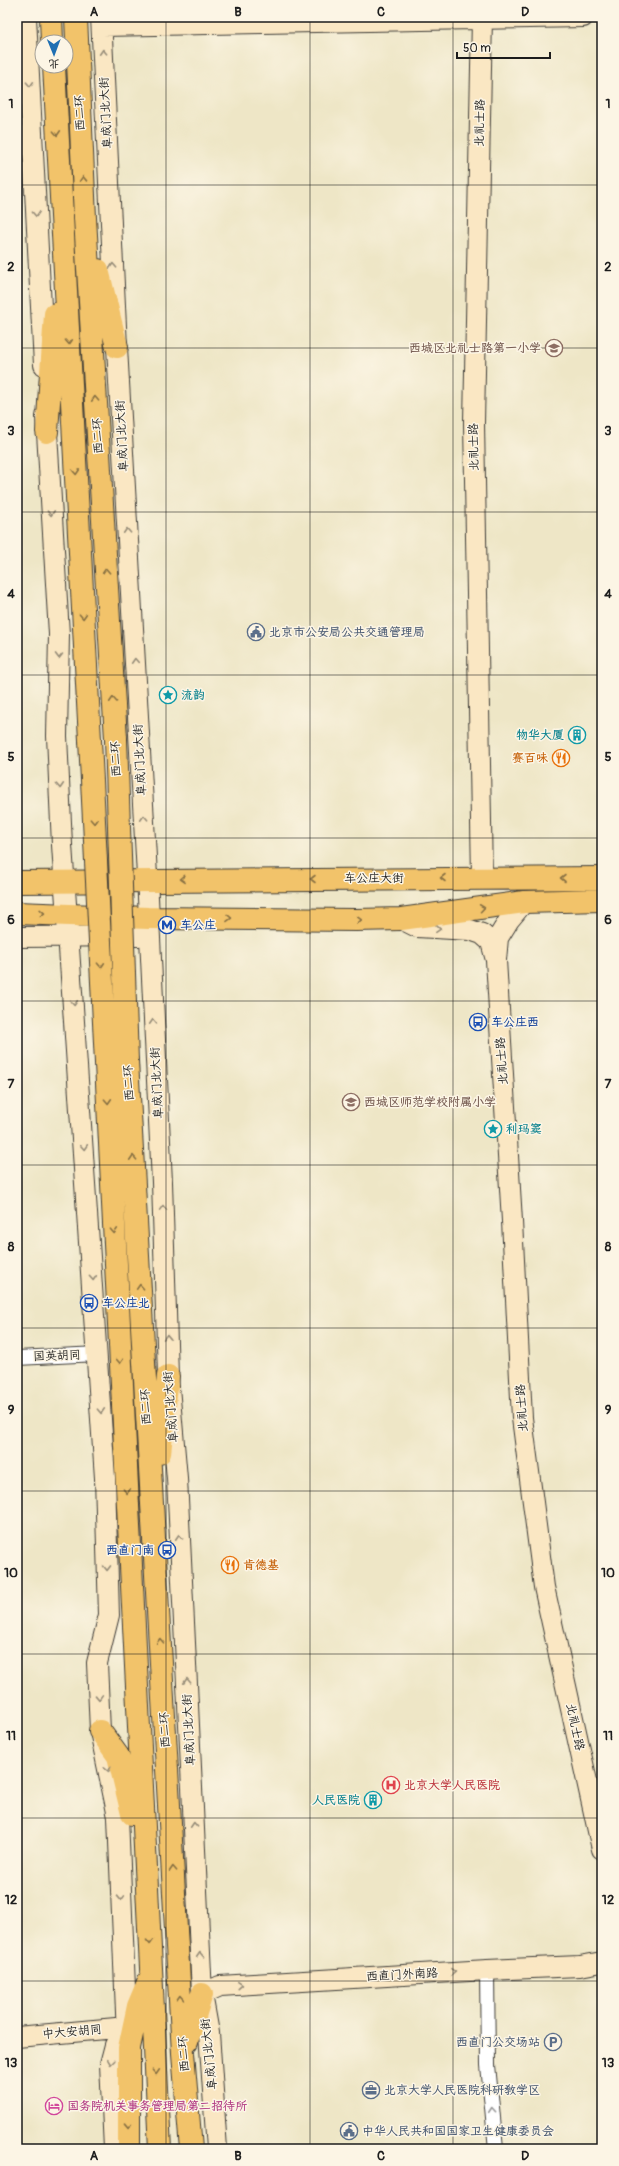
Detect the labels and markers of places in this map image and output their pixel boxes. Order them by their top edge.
school or university icon: 西城区北礼士路第一小学 [544,338,564,358]
place label: 西城区北礼士路第一小学 [409,341,541,356]
public building icon: 北京市公安局公共交通管理局 [246,622,266,642]
place label: 北京市公安局公共交通管理局 [269,625,425,640]
place icon: 流韵 [158,685,178,705]
place label: 流韵 [181,688,205,703]
building icon: 物华大厦 [567,725,587,745]
place label: 物华大厦 [516,728,564,743]
restaurant icon: 赛百味 [551,748,571,768]
place label: 赛百味 [512,751,548,766]
metro station icon: 车公庄 [157,915,177,935]
place label: 车公庄 [180,918,216,933]
bus stop icon: 车公庄西 [468,1012,488,1032]
place label: 车公庄西 [491,1015,539,1030]
school or university icon: 西城区师范学校附属小学 [341,1092,361,1112]
place label: 西城区师范学校附属小学 [364,1095,496,1110]
place icon: 利玛窦 [483,1119,503,1139]
place label: 利玛窦 [506,1122,542,1137]
bus stop icon: 车公庄北 [79,1293,99,1313]
place label: 车公庄北 [102,1296,150,1311]
bus stop icon: 西直门南 [157,1540,177,1560]
place label: 西直门南 [106,1543,154,1558]
restaurant icon: 肯德基 [220,1555,240,1575]
place label: 肯德基 [243,1558,279,1573]
hospital icon: 北京大学人民医院 [381,1775,401,1795]
place label: 北京大学人民医院 [404,1778,500,1793]
building icon: 人民医院 [363,1790,383,1810]
place label: 人民医院 [312,1793,360,1808]
parking icon: 西直门公交场站 [543,2032,563,2052]
place label: 西直门公交场站 [456,2035,540,2050]
office icon: 北京大学人民医院科研教学区 [361,2080,381,2100]
place label: 北京大学人民医院科研教学区 [384,2083,540,2098]
hotel icon: 国务院机关事务管理局第二招待所 [44,2096,64,2116]
place label: 国务院机关事务管理局第二招待所 [67,2099,248,2114]
public building icon: 中华人民共和国国家卫生健康委员会 [339,2121,359,2141]
place label: 中华人民共和国国家卫生健康委员会 [362,2124,554,2139]

